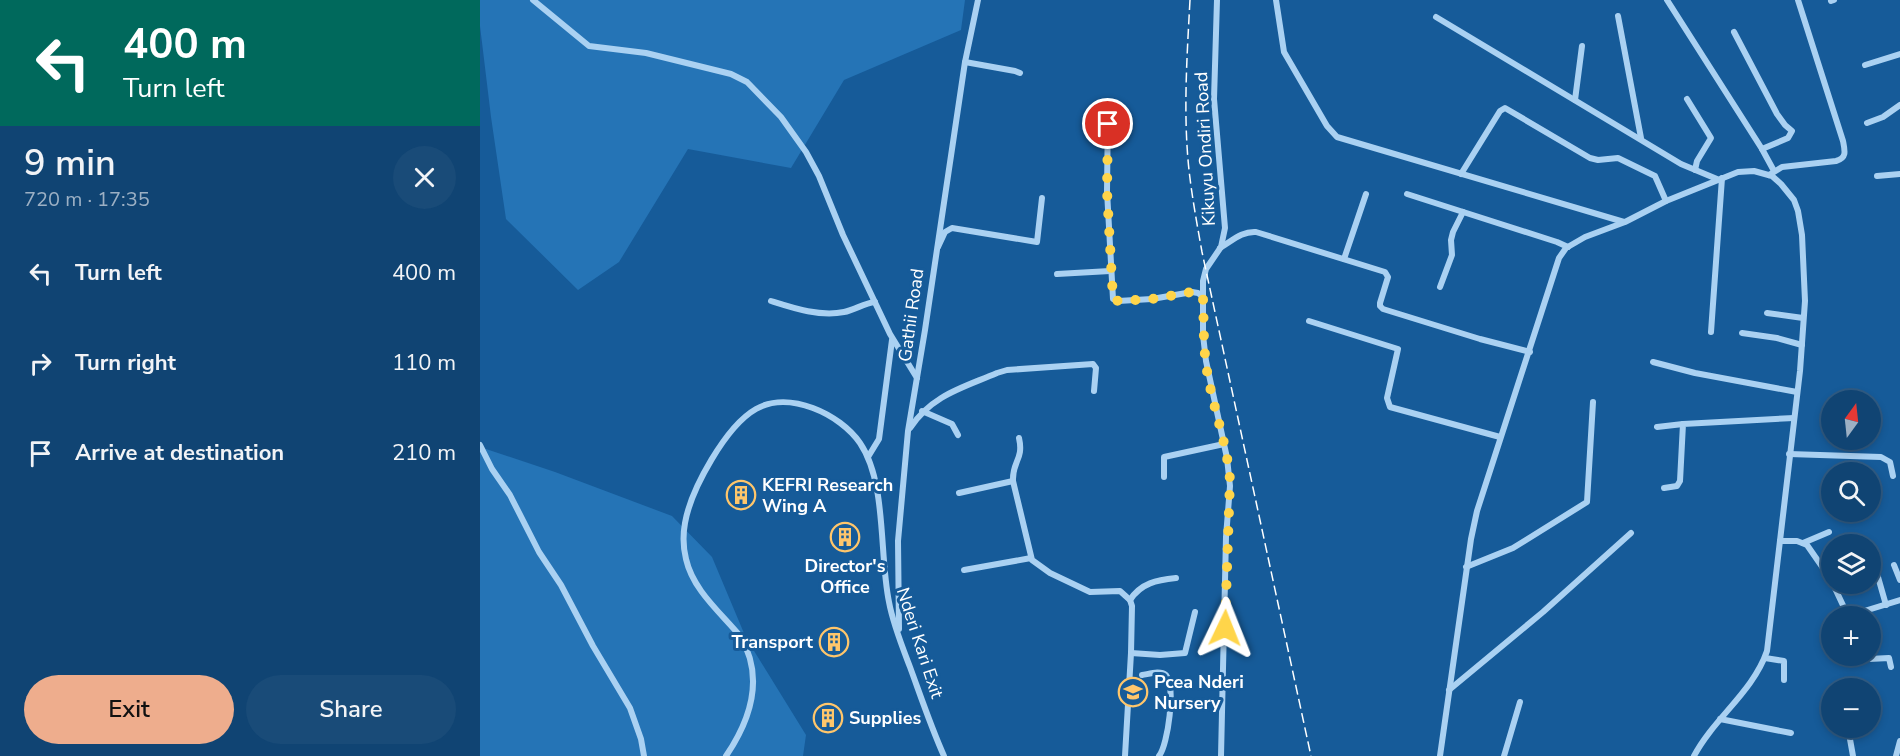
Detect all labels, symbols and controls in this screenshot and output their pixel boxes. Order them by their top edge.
text: 400 m [123,16,247,73]
icon: left [24,24,102,102]
text: Turn left [123,70,224,107]
street label: Kikuyu Ondiri Road [1189,71,1221,227]
pin [1082,98,1133,149]
icon: arrive [1091,107,1124,140]
text: 9 min [24,139,116,188]
button: close [393,146,456,209]
text: 720 m · 17:35 [24,186,150,213]
icon: left [24,257,57,290]
text: Turn left [75,258,162,288]
text: 400 m [392,258,456,288]
street label: Gathii Road [893,267,929,363]
icon: right [24,347,57,380]
text: Turn right [75,348,176,378]
text: 110 m [392,348,456,378]
north arrow [1821,390,1881,450]
map controls [1821,390,1881,738]
icon: arrive [24,437,57,470]
text: Arrive at destination [75,438,284,468]
text: 210 m [392,438,456,468]
button: search [1821,462,1881,522]
place label: KEFRI Research Wing A [762,473,893,518]
building icon: KEFRI Research Wing A [725,479,757,511]
building icon: Director's Office [829,521,861,553]
button: layers [1821,534,1881,594]
place label: Director's Office [805,554,886,599]
street label: Nderi Kari Exit [891,585,949,702]
position arrow [1193,596,1257,660]
button: + [1821,606,1881,666]
building icon: Transport [818,626,850,658]
place label: Transport [731,630,813,654]
place label: Pcea Nderi Nursery [1154,670,1244,715]
button: Exit [24,675,234,744]
button: Share [246,675,456,744]
school or university icon: Pcea Nderi Nursery [1117,676,1149,708]
button: − [1821,678,1881,738]
building icon: Supplies [812,702,844,734]
place label: Supplies [849,706,921,730]

